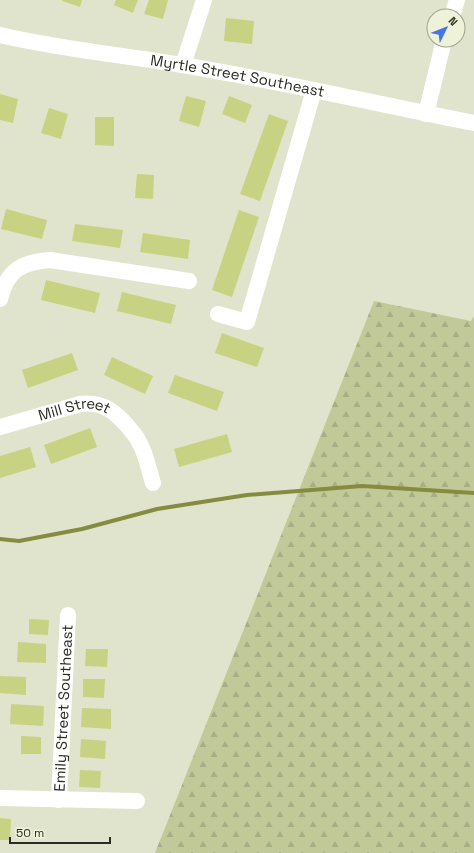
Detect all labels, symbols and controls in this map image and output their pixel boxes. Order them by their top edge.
north arrow [426,8,466,48]
text: N [446,14,461,29]
street label: Myrtle Street Southeast [149,50,326,101]
street label: Mill Street [36,393,114,425]
street label: Emily Street Southeast [49,624,77,792]
scale bar [10,819,110,845]
text: 50 m [16,825,44,841]

